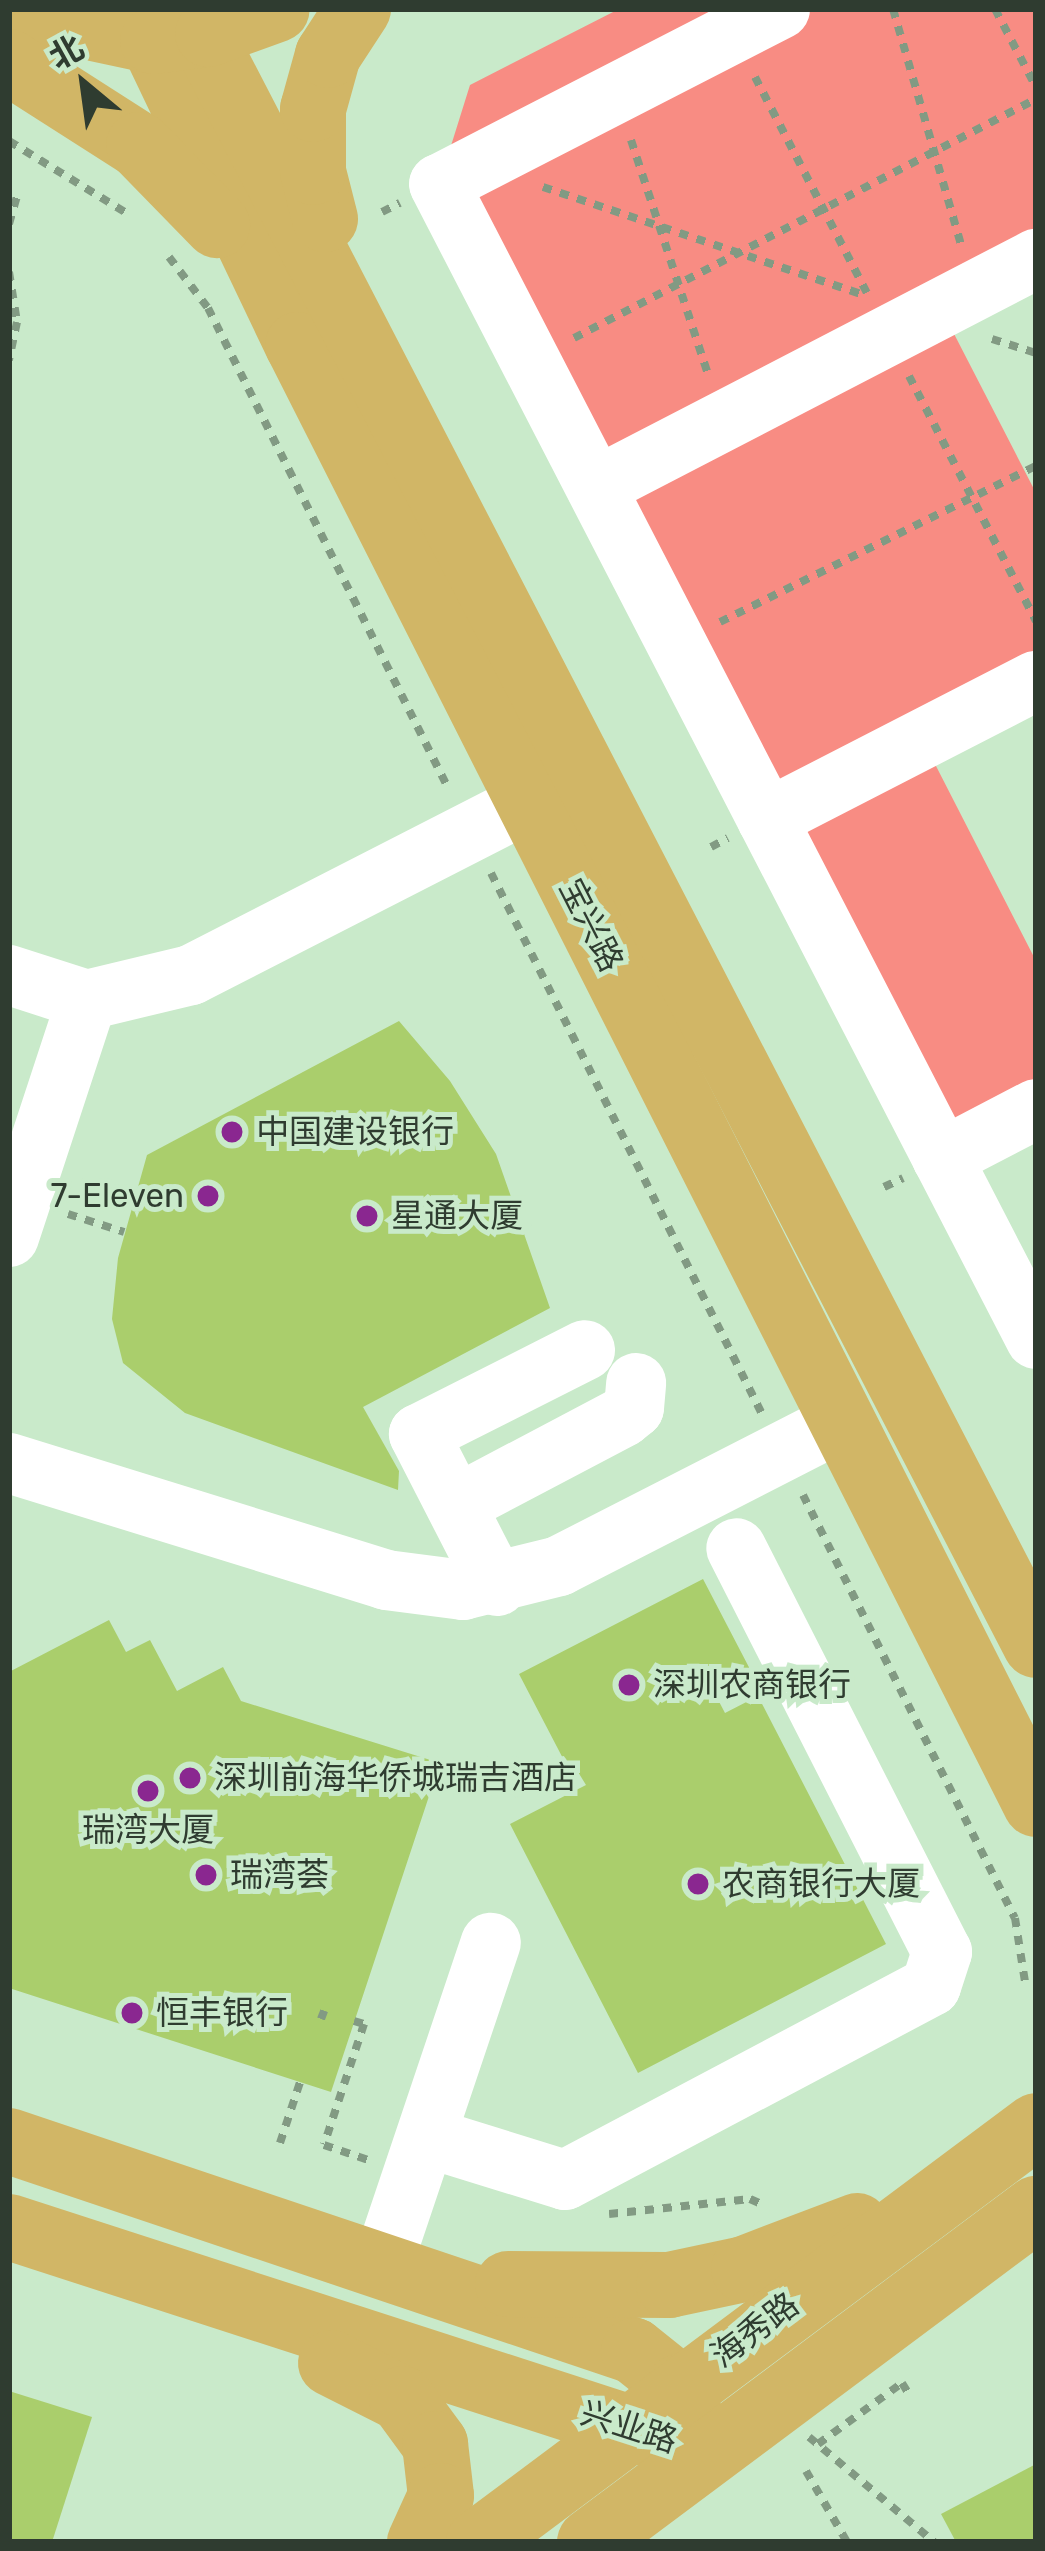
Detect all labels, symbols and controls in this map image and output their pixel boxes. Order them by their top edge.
north arrow [24,24,144,144]
text: 北 [42,27,90,77]
street label: 宝兴路 [551,872,631,978]
place label: 中国建设银行 [256,1112,454,1152]
marker: 中国建设银行 [219,1119,245,1145]
place label: 7-Eleven [50,1176,184,1216]
marker: 7-Eleven [195,1183,221,1209]
place label: 星通大厦 [391,1196,523,1236]
marker: 星通大厦 [354,1203,380,1229]
place label: 深圳农商银行 [653,1665,851,1705]
marker: 深圳农商银行 [616,1672,642,1698]
place label: 深圳前海华侨城瑞吉酒店 [214,1758,577,1798]
marker: 深圳前海华侨城瑞吉酒店 [177,1765,203,1791]
marker: 瑞湾大厦 [135,1778,161,1804]
place label: 瑞湾大厦 [82,1810,214,1850]
place label: 瑞湾荟 [230,1855,329,1895]
marker: 瑞湾荟 [193,1862,219,1888]
place label: 农商银行大厦 [722,1864,920,1904]
marker: 农商银行大厦 [685,1871,711,1897]
place label: 恒丰银行 [156,1993,288,2033]
marker: 恒丰银行 [119,2000,145,2026]
street label: 海秀路 [704,2284,806,2376]
street label: 兴业路 [576,2393,682,2461]

